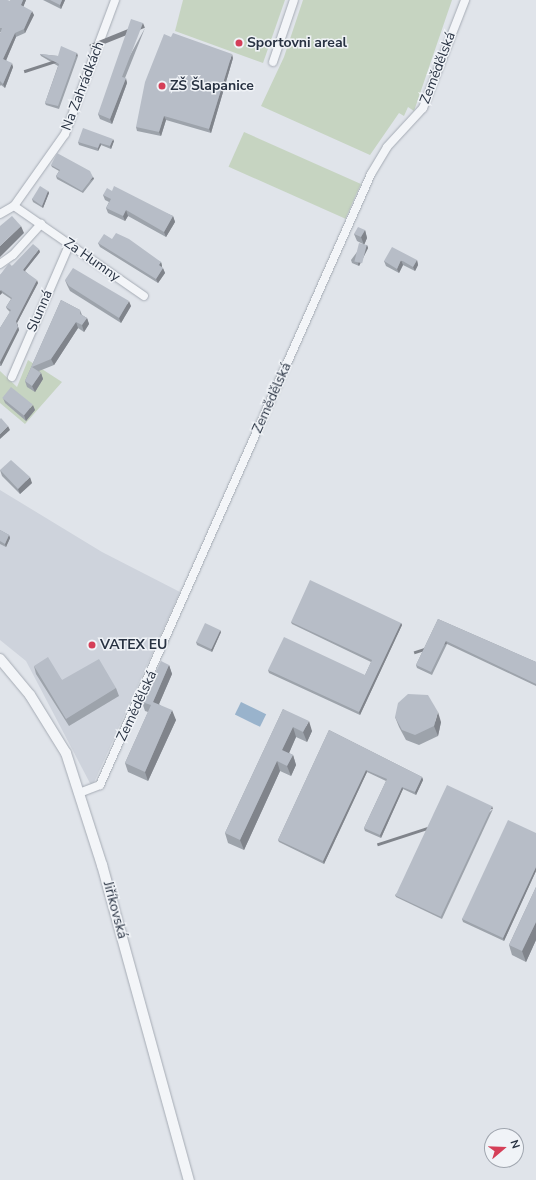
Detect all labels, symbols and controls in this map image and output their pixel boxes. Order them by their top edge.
street label: Zemědělská [417,30,459,106]
place label: Sportovni areal [247,35,347,51]
marker: Sportovni areal [234,38,244,48]
street label: Na Zahrádkách [58,39,108,133]
place label: ZŠ Šlapanice [170,78,254,94]
marker: ZŠ Šlapanice [157,81,167,91]
street label: Za Humny [61,235,123,285]
street label: Slunná [24,287,56,335]
street label: Zemědělská [249,360,295,436]
place label: VATEX EU [100,637,167,653]
marker: VATEX EU [87,640,97,650]
street label: Zemědělská [113,668,161,744]
street label: Jiříkovská [99,879,131,941]
north arrow [484,1128,524,1168]
text: N [506,1138,523,1151]

